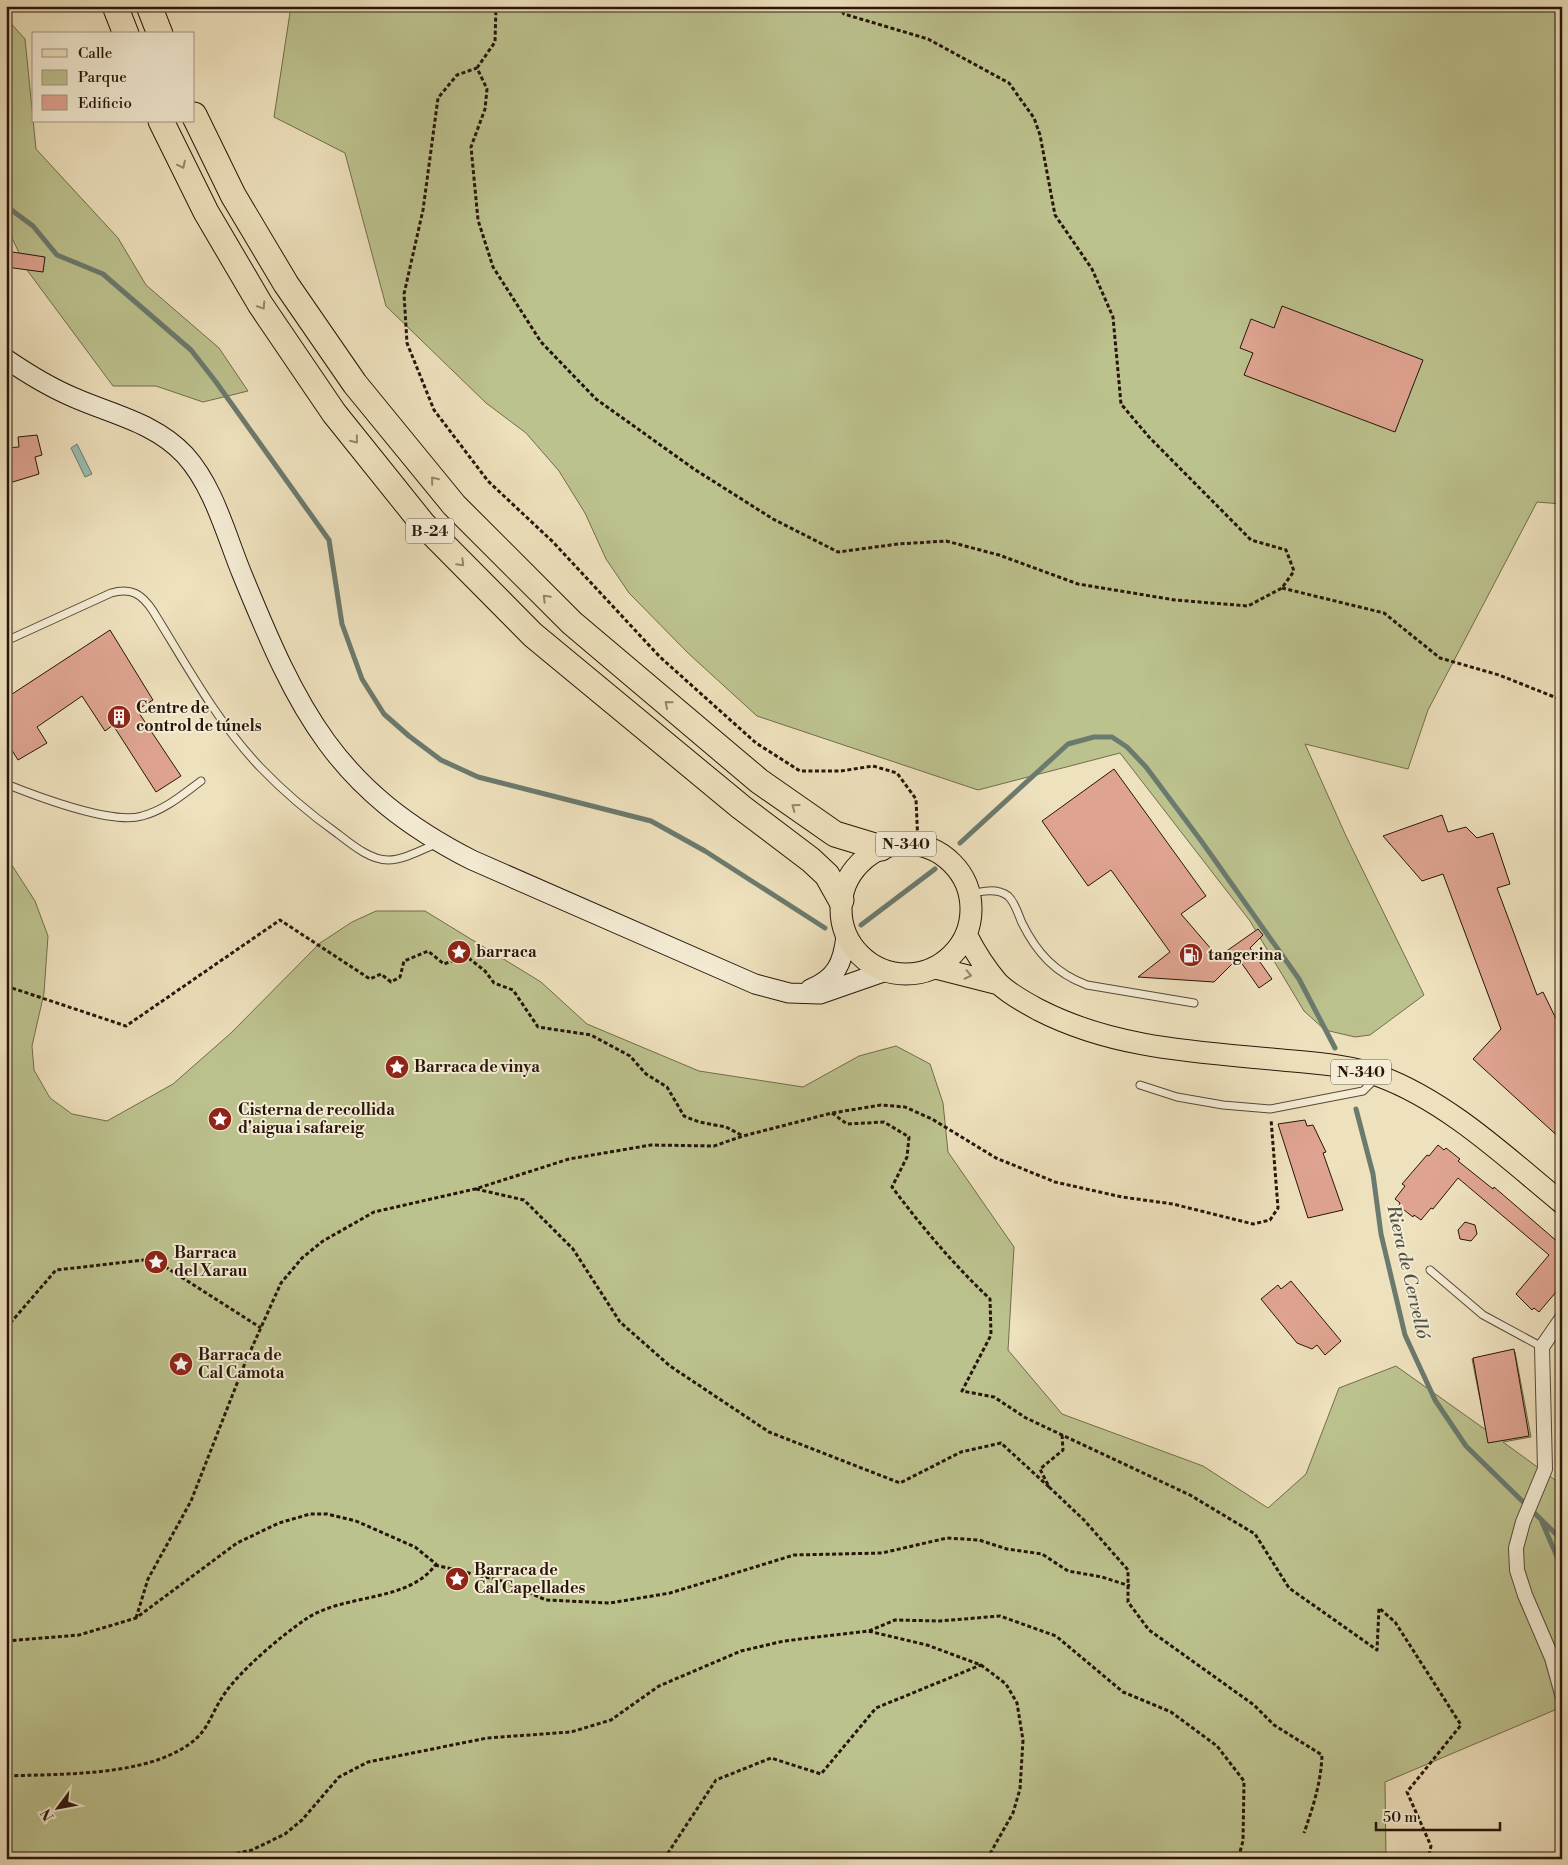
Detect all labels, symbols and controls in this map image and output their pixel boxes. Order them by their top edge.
legend [32,32,195,122]
text: Calle [78,44,112,63]
text: Parque [78,68,127,87]
text: Edificio [78,94,132,113]
one-way arrow [176,160,187,169]
one-way arrow [256,301,266,310]
one-way arrow [350,434,359,443]
one-way arrow [430,477,439,486]
road number: B-24 [406,518,454,544]
one-way arrow [455,557,464,566]
one-way arrow [543,594,552,603]
place label: Centre de control de túnels [136,698,262,736]
one-way arrow [665,701,674,710]
building icon: Centre de control de túnels [106,704,132,730]
one-way arrow [791,804,800,813]
road number: N-340 [876,832,936,856]
place icon: barraca [446,939,472,965]
place label: barraca [476,942,537,962]
fuel station icon: tangerina [1178,942,1204,968]
place label: tangerina [1208,945,1283,965]
one-way arrow [963,969,972,980]
place icon: Barraca de vinya [384,1054,410,1080]
place label: Barraca de vinya [414,1057,540,1077]
road number: N-340 [1331,1060,1391,1084]
place label: Cisterna de recollida d'aigua i safareig [238,1100,395,1138]
place icon: Cisterna de recollida d'aigua i safareig [207,1106,233,1132]
water label: Riera de Cervelló [1381,1202,1435,1342]
place label: Barraca del Xarau [174,1243,248,1281]
place icon: Barraca del Xarau [143,1249,169,1275]
place label: Barraca de Cal Camota [198,1345,285,1383]
place icon: Barraca de Cal Camota [168,1351,194,1377]
place label: Barraca de Cal Capellades [474,1560,586,1598]
place icon: Barraca de Cal Capellades [444,1566,470,1592]
north arrow [32,1782,82,1832]
scale bar [1376,1800,1499,1832]
text: N [37,1805,58,1824]
text: 50 m [1383,1808,1417,1827]

